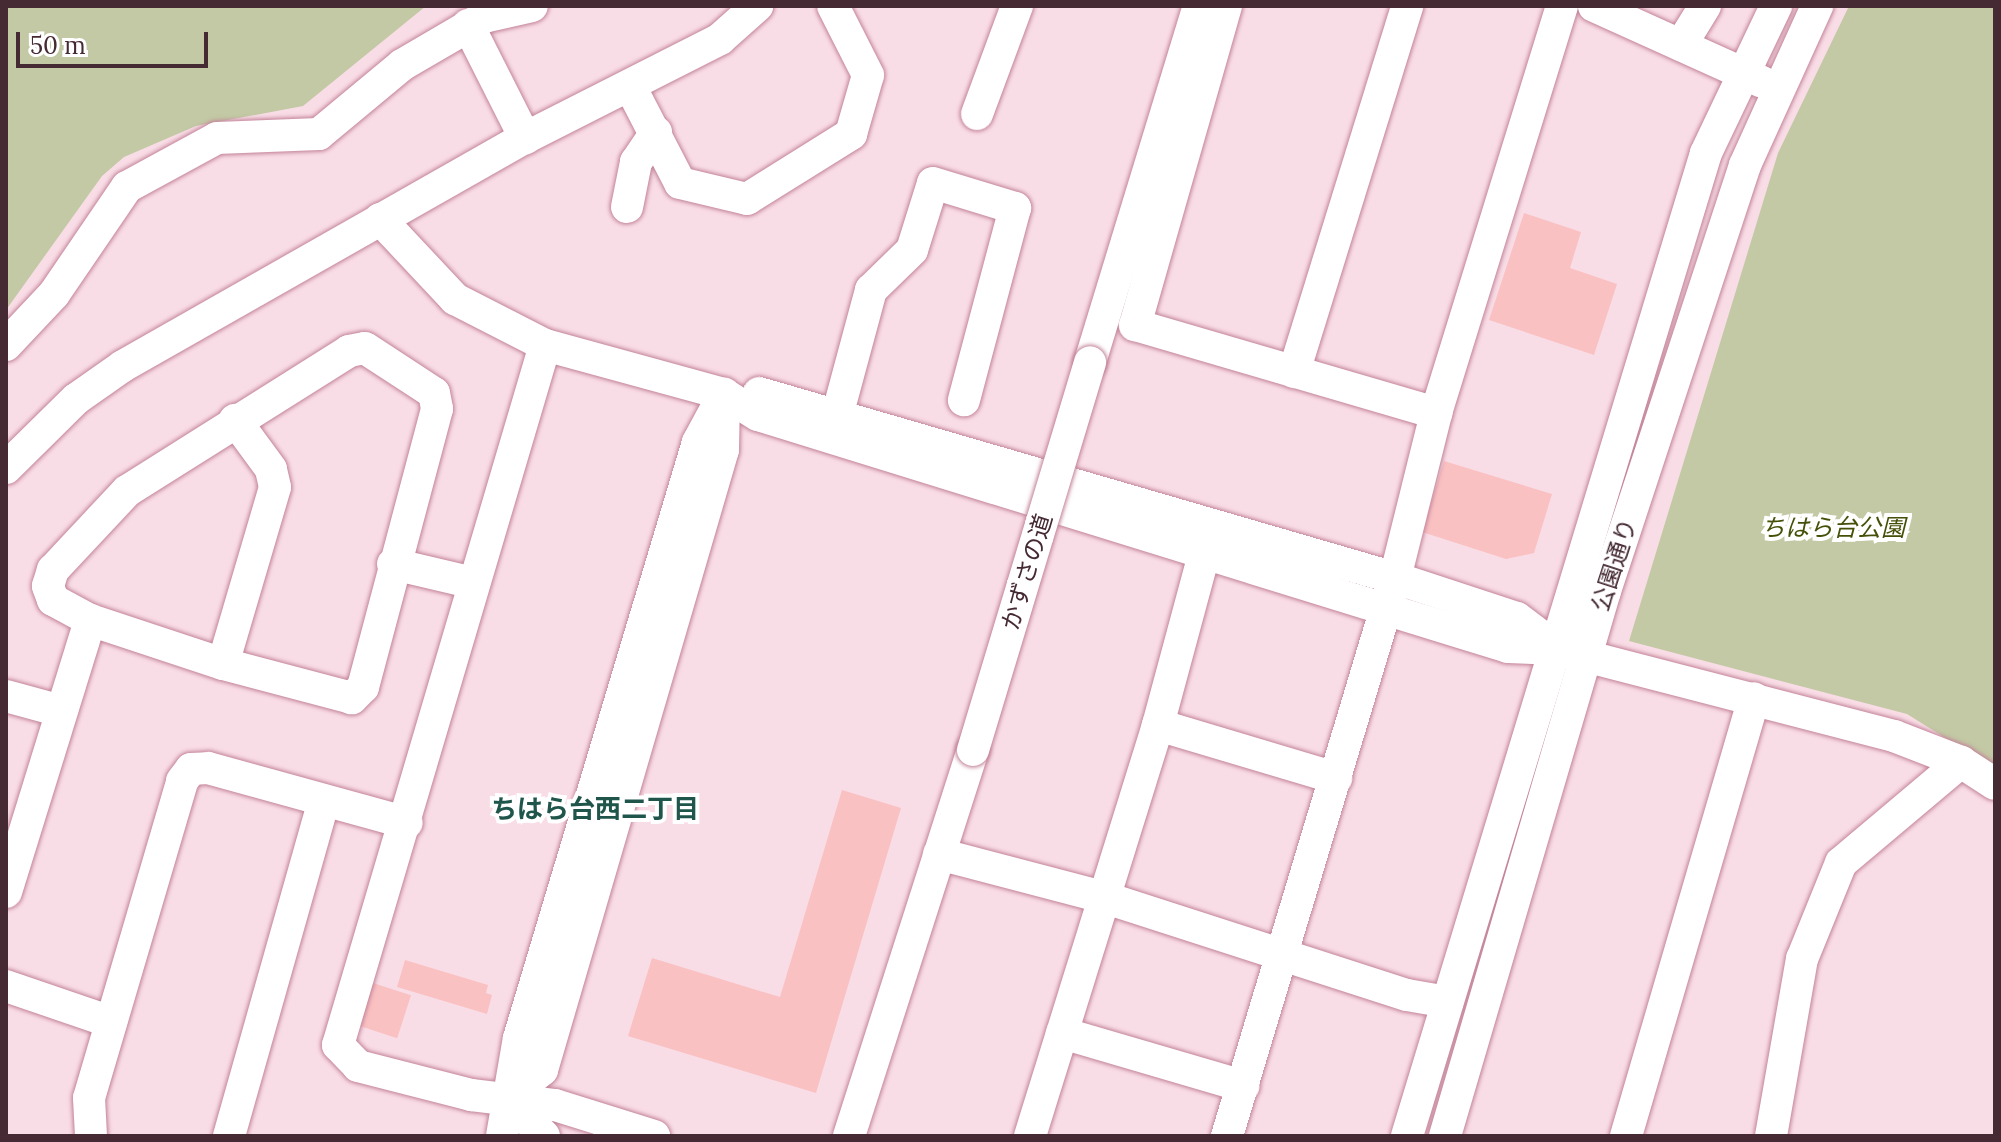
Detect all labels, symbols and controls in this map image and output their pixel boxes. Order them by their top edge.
scale bar [20,16,212,66]
text: 50 m [30,30,86,61]
street label: かずさの道 [996,510,1058,634]
park label: ちはら台公園 [1761,514,1905,542]
street label: 公園通り [1585,515,1643,615]
district label: ちはら台西二丁目 [491,793,699,825]

